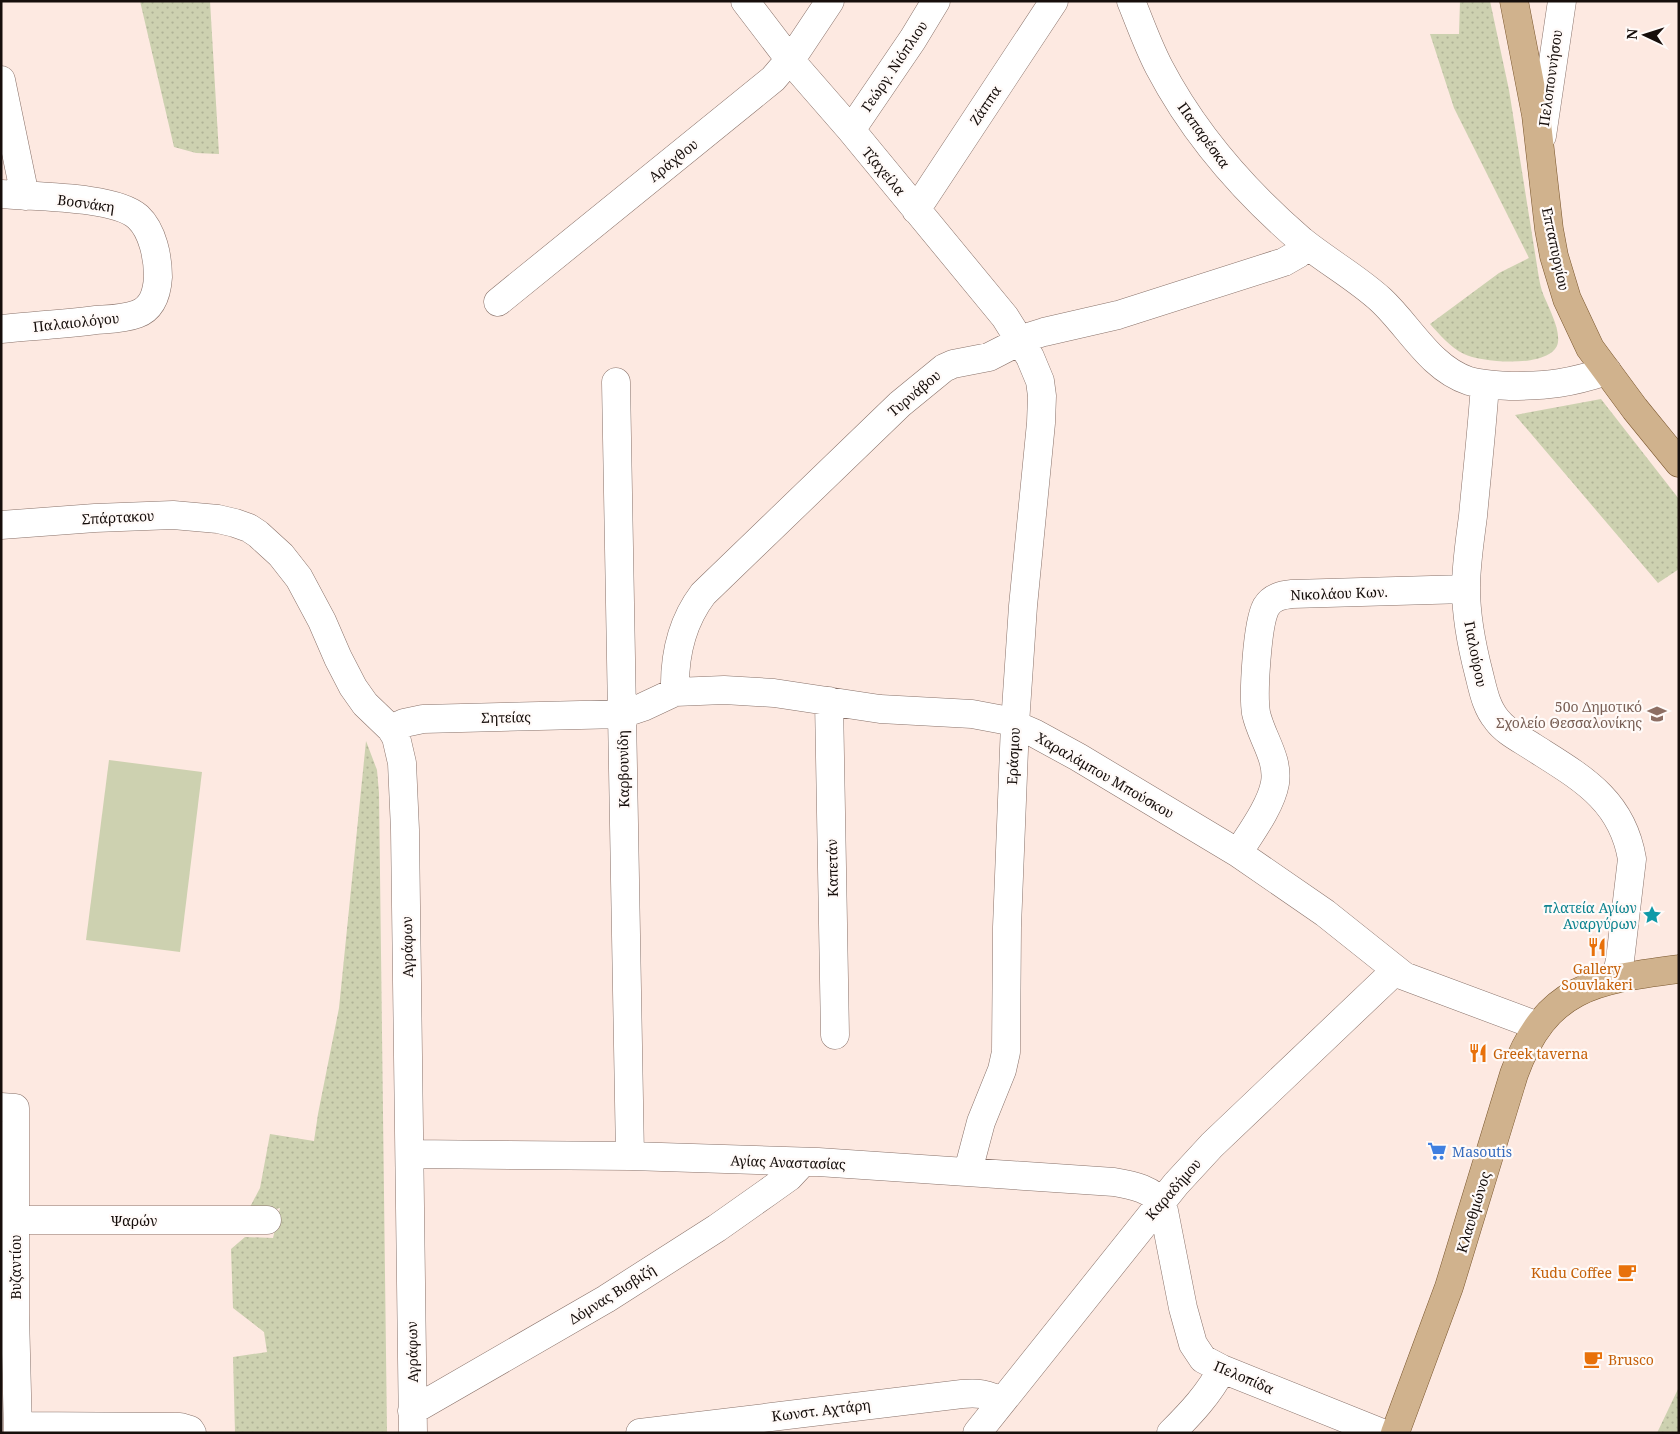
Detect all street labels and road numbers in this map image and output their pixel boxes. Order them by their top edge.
street label: Γεώργ. Νιόπλιου [857,17,931,115]
street label: Πελοποννήσου [1534,28,1566,128]
street label: Ζάππα [965,82,1005,128]
street label: Παπαρέσκα [1174,98,1234,172]
street label: Αράχθου [644,134,702,186]
street label: Τζαχείλα [858,143,910,199]
street label: Βοσνάκη [56,190,116,216]
street label: Επταπυργίου [1538,206,1574,292]
street label: Παλαιολόγου [32,308,120,336]
street label: Τυρνάβου [884,365,944,421]
street label: Σπάρτακου [81,506,155,528]
street label: Νικολάου Κων. [1290,582,1388,604]
street label: Γιαλούρου [1460,619,1492,689]
street label: Σητείας [481,707,531,727]
street label: Εράσμου [1002,727,1024,785]
street label: Χαραλάμπου Μπούσκου [1032,728,1178,822]
street label: Καρβουνίδη [613,730,633,808]
street label: Καπετάν [822,839,842,897]
street label: Αγράφων [397,916,417,978]
street label: Αγίας Αναστασίας [730,1150,846,1174]
street label: Καραδήμου [1141,1154,1205,1224]
street label: Κλαυθμώνος [1452,1169,1494,1255]
street label: Ψαρών [111,1211,157,1230]
street label: Βυζαντίου [6,1235,25,1299]
street label: Δόμνας Βισβιζή [565,1260,659,1328]
street label: Αγράφων [402,1321,422,1383]
street label: Πελοπίδα [1211,1356,1277,1398]
street label: Κωνστ. Αχτάρη [770,1395,872,1425]

